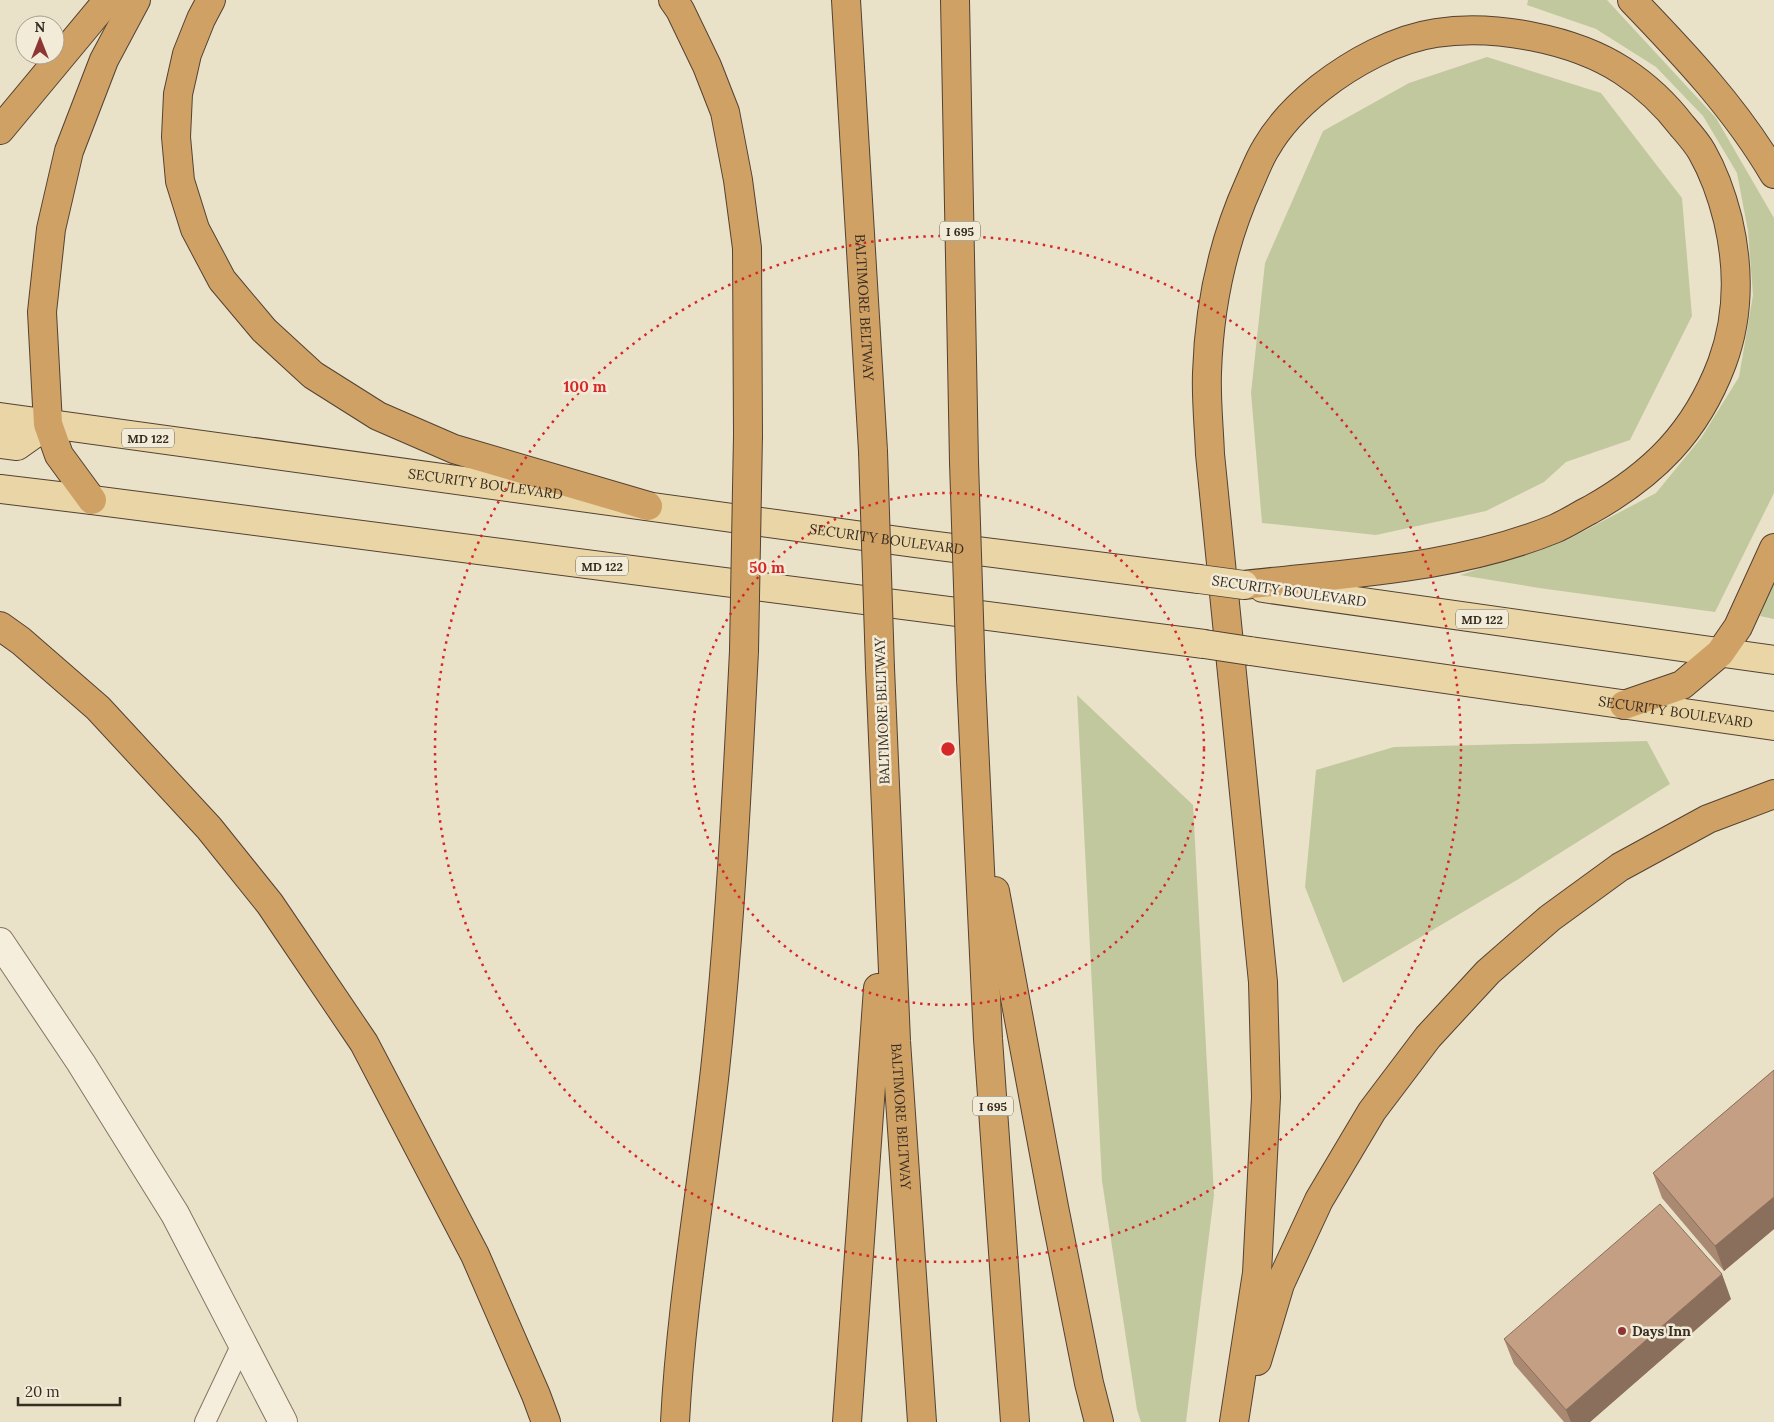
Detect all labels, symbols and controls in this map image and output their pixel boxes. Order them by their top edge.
north arrow [15,15,65,65]
text: N [35,18,46,36]
road number: I 695 [940,222,980,240]
street label: BALTIMORE BELTWAY [851,233,878,383]
text: 100 m [564,377,607,396]
road number: MD 122 [122,428,174,448]
street label: SECURITY BOULEVARD [407,464,564,503]
street label: SECURITY BOULEVARD [808,520,965,558]
road number: MD 122 [576,556,628,576]
text: 50 m [749,558,785,577]
street label: SECURITY BOULEVARD [1211,571,1367,611]
road number: MD 122 [1456,610,1508,628]
street label: BALTIMORE BELTWAY [870,636,894,785]
street label: SECURITY BOULEVARD [1597,692,1754,732]
centre of rings [939,740,957,758]
street label: BALTIMORE BELTWAY [887,1042,915,1192]
road number: I 695 [973,1096,1013,1116]
place label: Days Inn [1632,1322,1691,1340]
marker: Days Inn [1616,1325,1628,1337]
scale bar [18,1374,120,1406]
text: 20 m [25,1382,60,1401]

